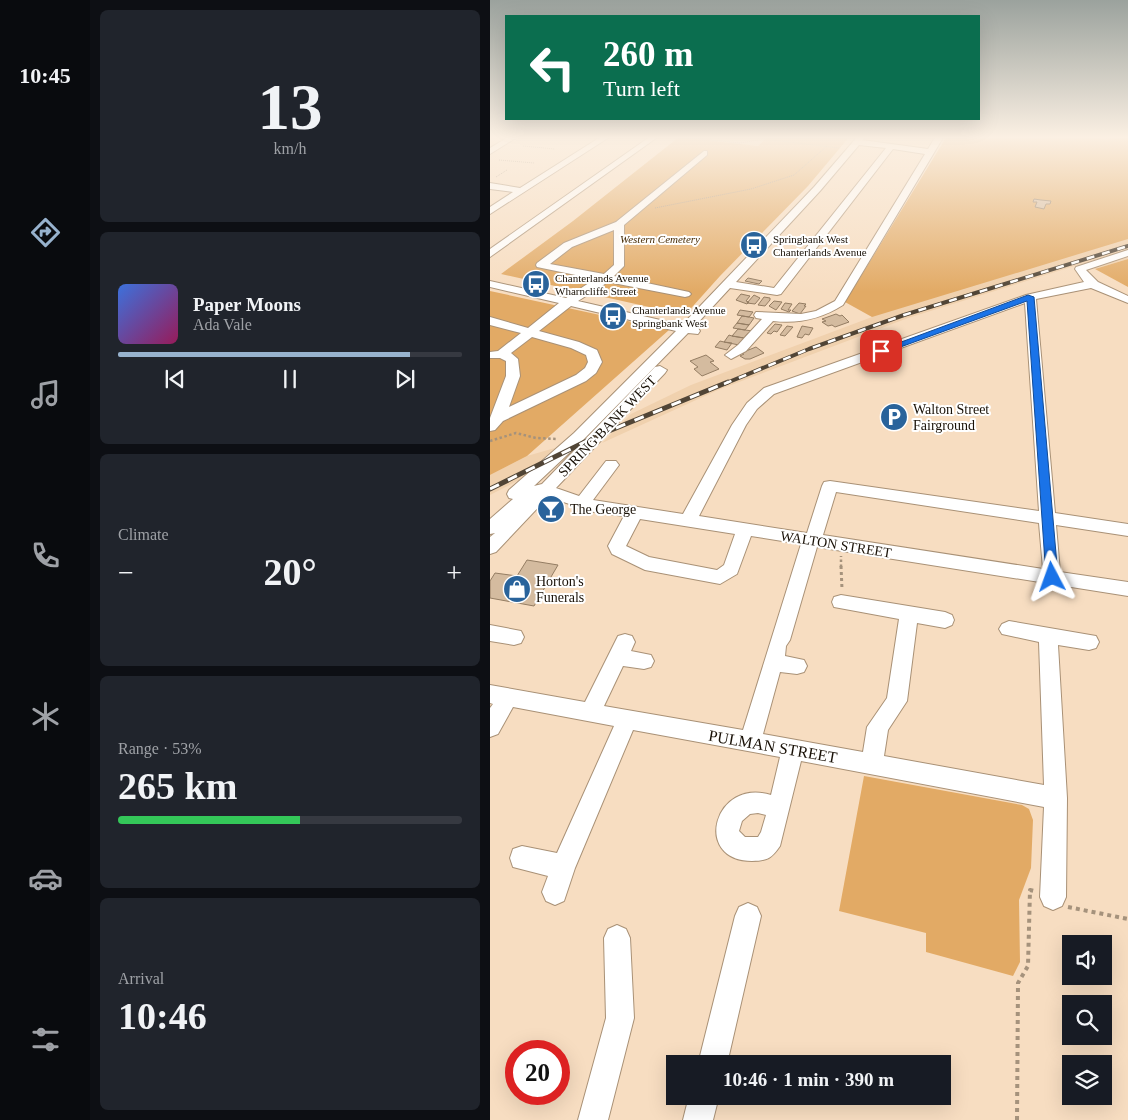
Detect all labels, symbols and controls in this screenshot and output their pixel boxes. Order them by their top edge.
icon: left [520,35,585,100]
text: 260 m [603,35,693,74]
text: 10:45 [19,63,71,88]
text: 13 [258,71,323,143]
text: Turn left [603,76,680,101]
text: km/h [274,140,306,157]
icon: directions [28,215,63,250]
bus stop icon: Springbank West Chanterlands Avenue [739,230,769,260]
park label: Western Cemetery [620,233,700,245]
place label: Springbank West Chanterlands Avenue [773,233,867,258]
bus stop icon: Chanterlands Avenue Wharncliffe Street [521,269,551,299]
place label: Chanterlands Avenue Wharncliffe Street [555,272,649,297]
text: Paper Moons [193,294,301,315]
bus stop icon: Chanterlands Avenue Springbank West [598,301,628,331]
place label: Chanterlands Avenue Springbank West [632,304,726,329]
text: Ada Vale [193,316,252,333]
pin [860,330,902,372]
icon: arrive [867,337,895,365]
icon: previous [161,365,189,393]
icon: pause [276,365,304,393]
icon: next [391,365,419,393]
street label: SPRING BANK WEST [555,373,660,480]
icon: music [28,377,63,412]
parking icon: Walton Street Fairground [879,402,909,432]
place label: Walton Street Fairground [913,402,989,433]
bar icon: The George [536,494,566,524]
place label: The George [570,502,636,517]
text: Climate [118,526,169,543]
street label: WALTON STREET [779,528,893,561]
icon: phone [28,538,63,573]
position arrow [1025,550,1077,602]
text: 20° [263,551,317,593]
text: − [118,557,134,588]
text: + [446,557,462,588]
shop icon: Horton's Funerals [502,574,532,604]
place label: Horton's Funerals [536,574,584,605]
icon: climate [28,699,63,734]
street label: PULMAN STREET [707,727,839,766]
text: Range · 53% [118,740,202,757]
text: 265 km [118,765,237,807]
icon: car [28,861,63,896]
map controls [1062,935,1112,1105]
button: sound [1062,935,1112,985]
text: Arrival [118,970,164,987]
text: 10:46 [118,995,207,1037]
button: search [1062,995,1112,1045]
icon: filters [28,1022,63,1057]
speed limit sign: 20 [505,1040,570,1105]
button: layers [1062,1055,1112,1105]
text: 10:46 · 1 min · 390 m [723,1069,894,1090]

